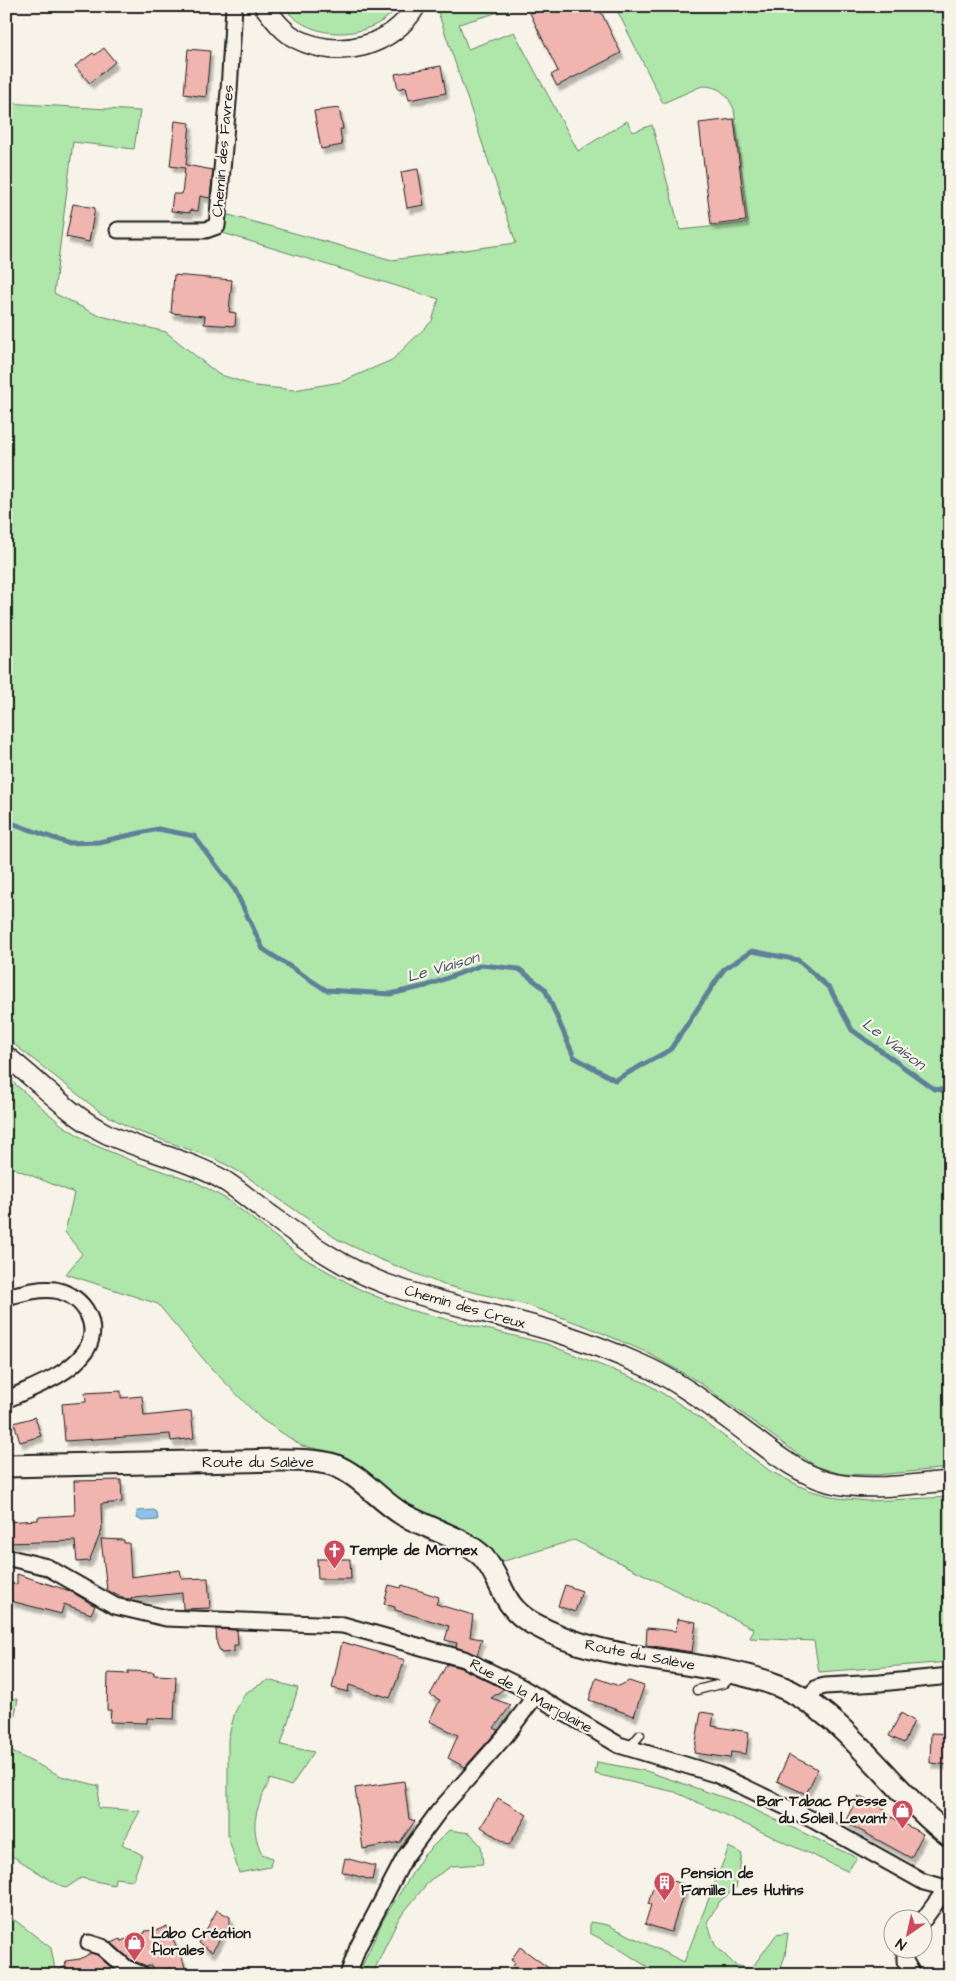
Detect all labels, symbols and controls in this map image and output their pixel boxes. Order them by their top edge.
street label: Chemin des Favres [207,84,239,218]
water label: Le Viaison [404,946,484,988]
water label: Le Viaison [858,1013,932,1076]
street label: Chemin des Creux [402,1280,529,1335]
street label: Route du Salève [202,1452,314,1473]
church icon: Temple de Mornex [322,1538,346,1569]
place label: Temple de Mornex [349,1540,479,1561]
street label: Route du Salève [583,1634,697,1676]
street label: Rue de la Marjolaine [466,1653,596,1739]
place label: Bar Tabac Presse du Soleil Levant [757,1791,888,1829]
shop icon: Bar Tabac Presse du Soleil Levant [891,1798,915,1829]
place label: Pension de Famille Les Hutins [681,1863,804,1901]
building icon: Pension de Famille Les Hutins [653,1870,677,1901]
north arrow [884,1908,934,1958]
place label: Labo Création florales [150,1923,251,1961]
shop icon: Labo Création florales [123,1930,147,1961]
text: N [892,1933,911,1955]

